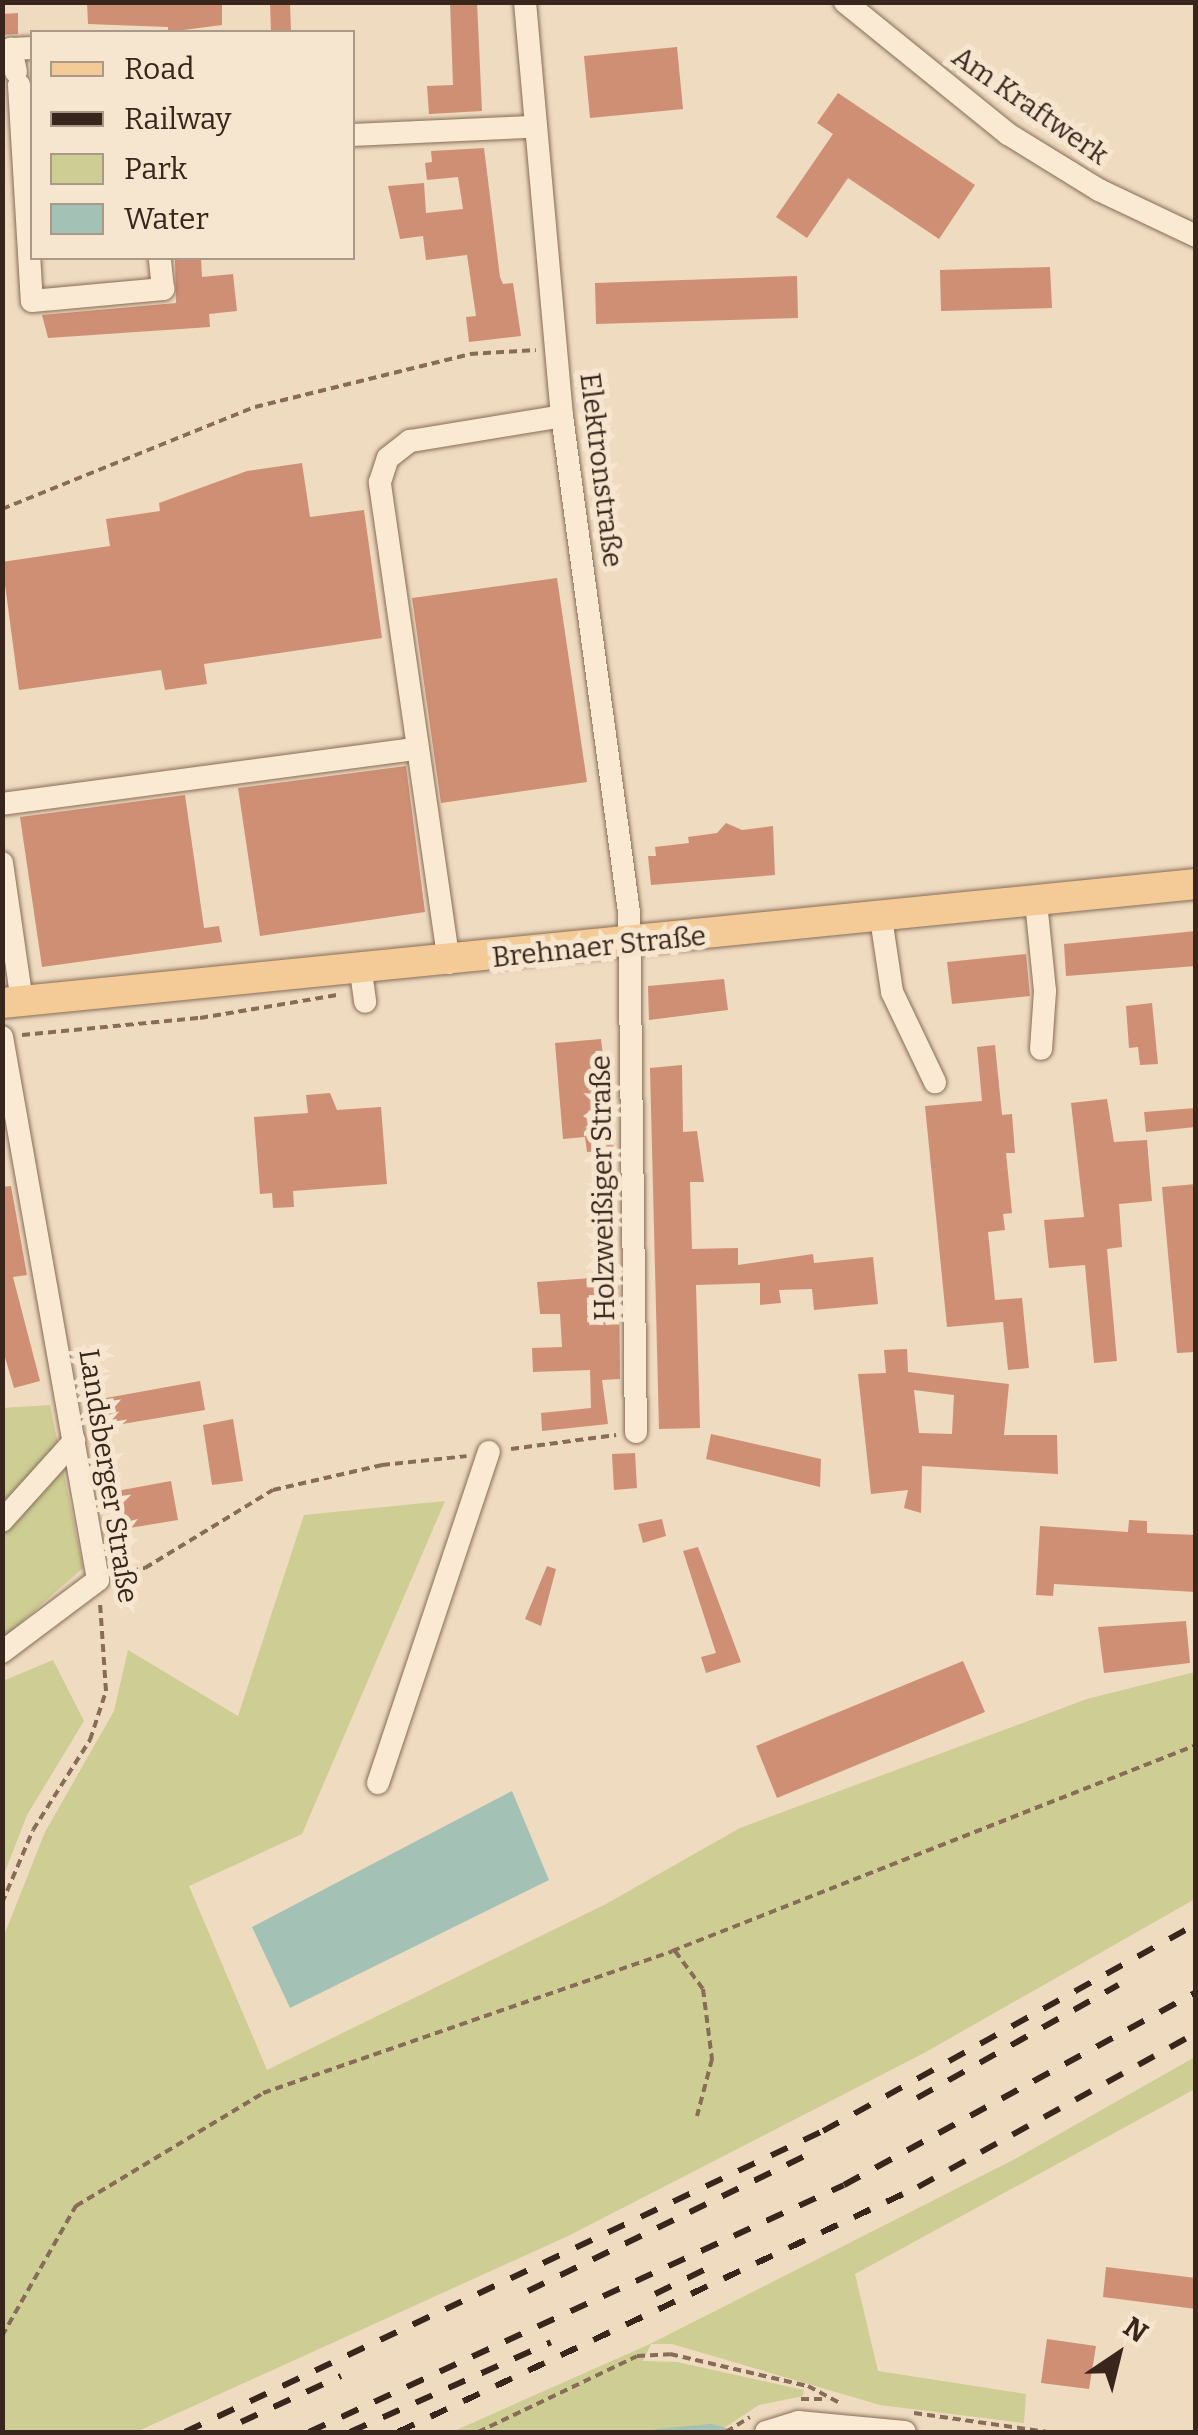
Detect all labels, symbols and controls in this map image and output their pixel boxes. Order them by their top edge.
legend [30,30,355,260]
street label: Am Kraftwerk [946,40,1114,172]
text: Road [124,51,195,87]
text: Railway [124,101,231,137]
text: Park [124,151,187,187]
text: Water [124,201,209,237]
street label: Elektronstraße [572,371,630,569]
street label: Brehnaer Straße [490,919,708,975]
street label: Holzweißiger Straße [584,1055,622,1321]
street label: Landsberger Straße [71,1347,145,1605]
north arrow [1068,2305,1168,2405]
text: N [1117,2310,1154,2350]

